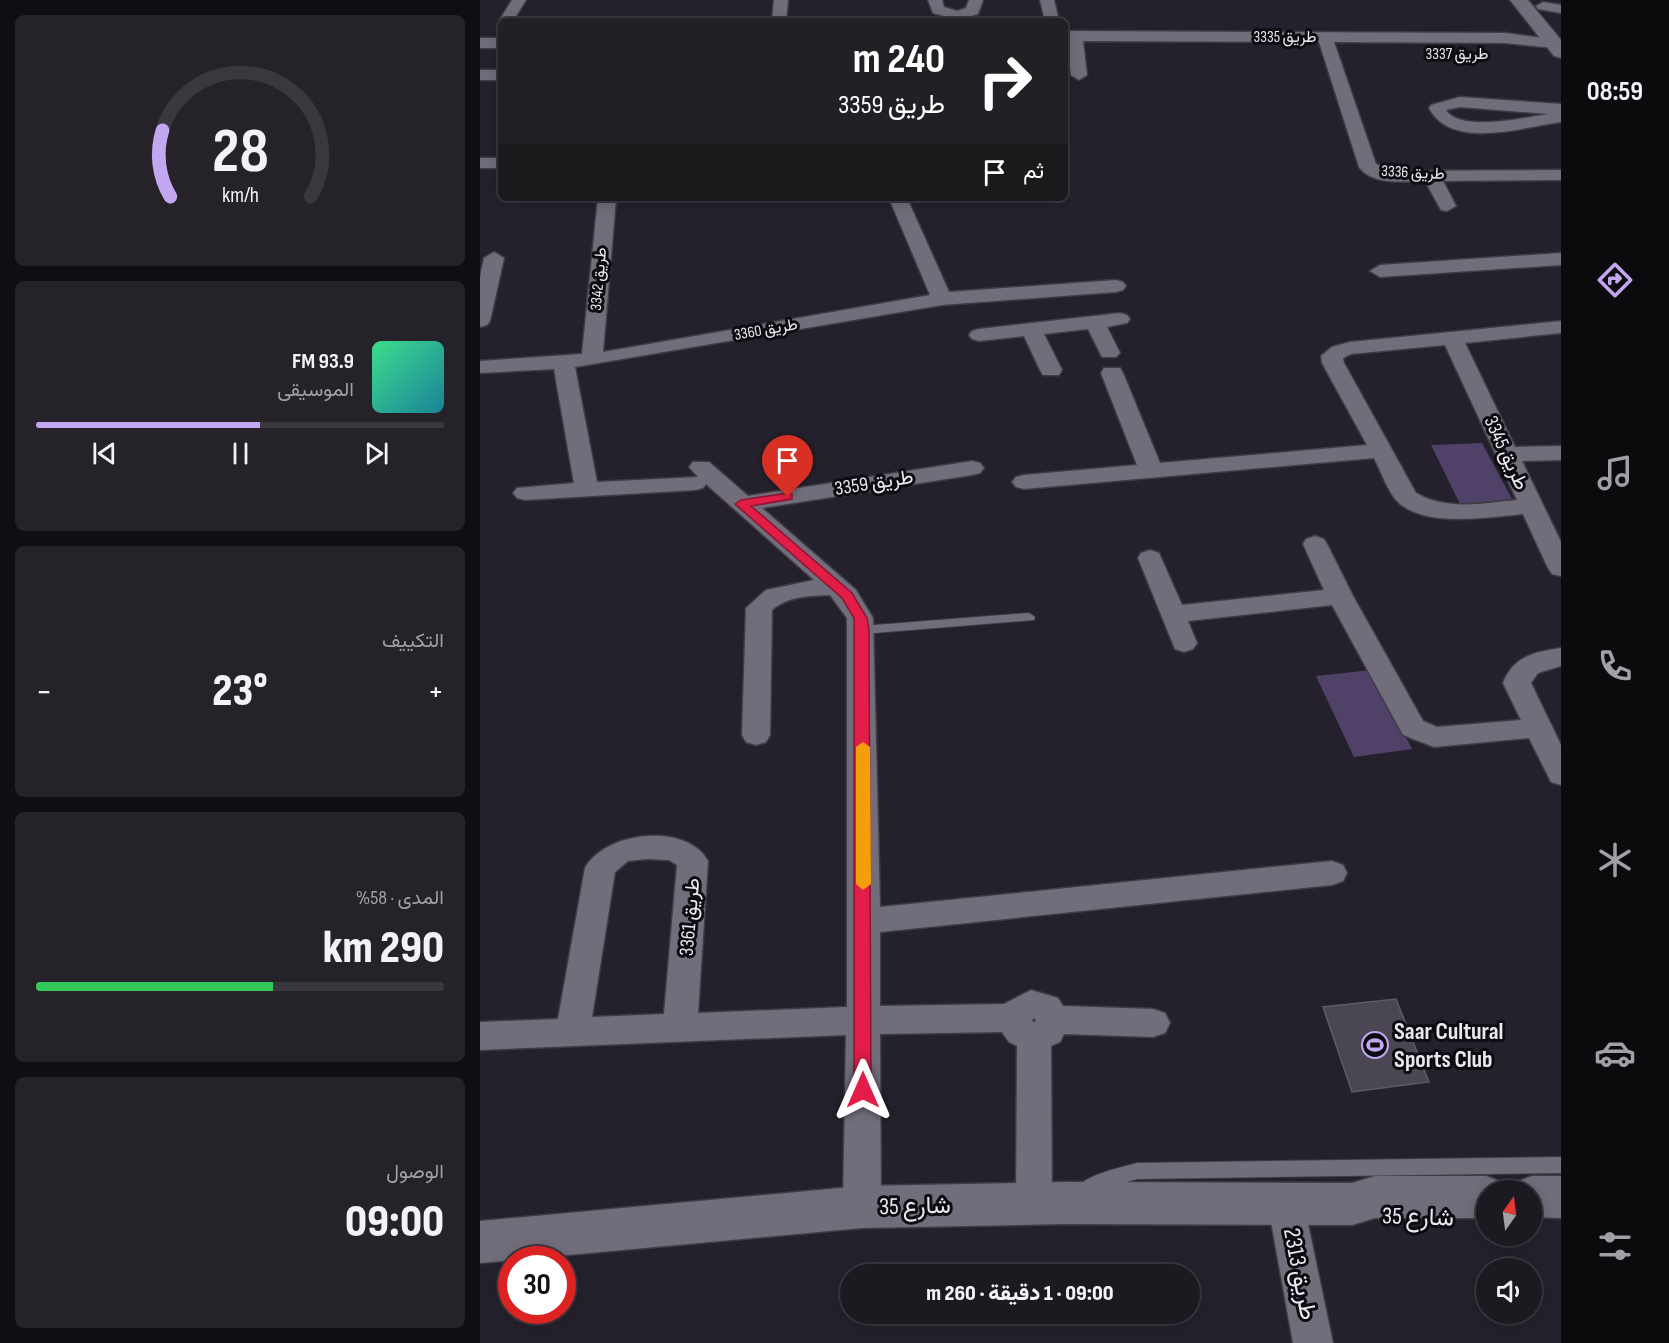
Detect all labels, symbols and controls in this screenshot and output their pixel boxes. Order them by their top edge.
street label: طريق 3335 [1253,28,1317,47]
text: 240 m [853,34,945,85]
icon: right [966,42,1044,120]
street label: طريق 3337 [1425,45,1489,64]
text: 08:59 [1587,76,1643,108]
text: طريق 3359 [838,89,945,121]
text: 28 [212,115,268,190]
icon: arrive [978,156,1011,189]
text: ثم [1023,158,1044,185]
street label: طريق 3336 [1381,162,1445,184]
text: km/h [221,184,259,209]
street label: طريق 3342 [587,247,611,311]
icon: directions [1594,259,1636,301]
street label: طريق 3360 [733,315,799,345]
text: 93.9 FM [292,348,354,375]
text: الموسيقى [277,378,354,402]
street label: طريق 3345 [1478,412,1534,494]
pin [762,435,813,497]
icon: previous [88,437,121,470]
icon: pause [224,437,257,470]
icon: next [360,437,393,470]
icon: arrive [771,444,804,477]
icon: music [1594,452,1636,494]
street label: طريق 3359 [833,465,915,501]
text: التكييف [382,629,444,653]
icon: phone [1594,645,1636,687]
text: 23° [212,664,268,719]
text: − [36,672,52,712]
text: + [428,672,444,712]
icon: climate [1594,839,1636,881]
street label: طريق 3361 [675,877,705,957]
text: المدى · 58% [356,886,444,910]
text: 290 km [323,921,444,976]
place label: Saar Cultural Sports Club [1394,1017,1503,1074]
sports icon: Saar Cultural Sports Club [1360,1030,1390,1060]
icon: car [1594,1032,1636,1074]
position arrow [831,1058,895,1122]
text: الوصول [386,1160,444,1184]
north arrow [1476,1180,1542,1246]
map controls [1476,1180,1542,1324]
street label: شارع 35 [879,1191,951,1222]
text: 09:00 [345,1195,444,1250]
street label: شارع 35 [1382,1201,1454,1234]
icon: filters [1594,1225,1636,1267]
street label: طريق 2313 [1277,1226,1323,1322]
speed limit sign: 30 [498,1246,576,1324]
button: sound [1476,1258,1542,1324]
text: 09:00 · 1 دقيقة · 260 m [926,1280,1114,1307]

